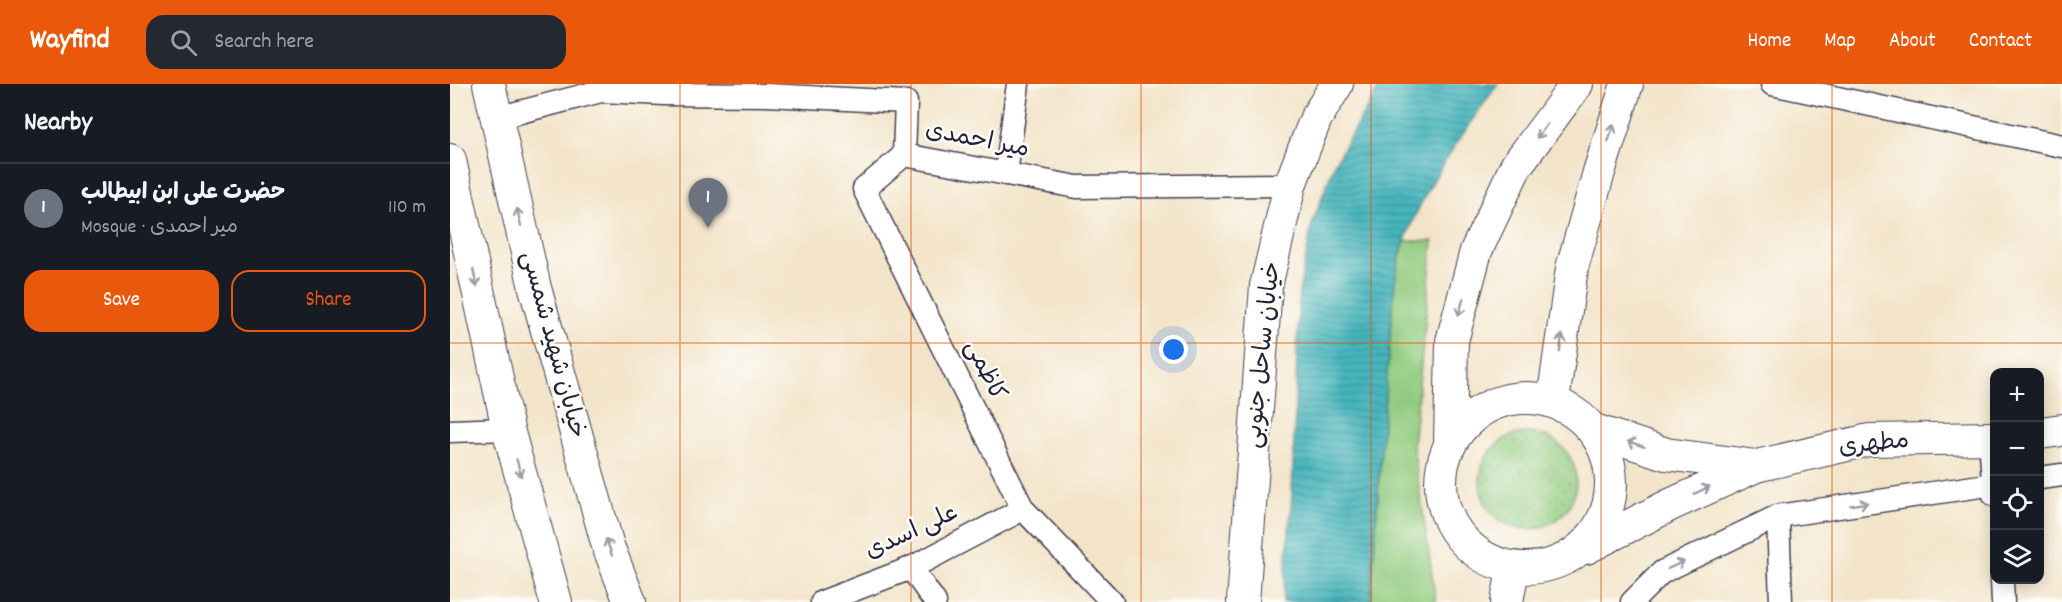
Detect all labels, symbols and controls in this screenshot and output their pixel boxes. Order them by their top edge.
search box [146,15,566,69]
text: Wayfind [30,22,110,62]
icon: search [167,26,200,59]
text: Search here [215,27,314,58]
text: Home [1747,27,1791,57]
text: Map [1824,27,1856,57]
text: About [1889,27,1936,57]
text: Contact [1969,27,2032,57]
text: Nearby [24,105,92,142]
street label: میر احمدی [922,114,1032,168]
one-way arrow [1536,123,1549,139]
one-way arrow [1606,124,1617,143]
text: حضرت علی ابن ابیطالب [81,178,285,209]
pin: 1 [688,178,728,228]
text: 1 [41,194,46,222]
text: 110 m [388,194,426,222]
one-way arrow [513,208,524,228]
text: Mosque · میر احمدی [81,214,238,242]
street label: خیابان شهید شمسی [511,248,593,442]
street label: خیابان ساحل جنوبی [1237,260,1291,450]
one-way arrow [470,269,482,288]
button: Save [24,270,219,332]
button: Share [231,270,426,332]
one-way arrow [1455,297,1466,316]
one-way arrow [1555,334,1566,353]
street label: کاظمی [955,335,1013,407]
your location [1159,335,1188,364]
map controls [1990,368,2044,584]
button: + [1990,368,2044,422]
button: − [1990,422,2044,476]
street label: مطهری [1837,424,1911,466]
one-way arrow [1627,438,1646,449]
one-way arrow [514,459,525,478]
button: locate [1990,476,2044,530]
one-way arrow [1693,484,1711,495]
street label: علی اسدی [860,497,964,569]
one-way arrow [1849,498,1869,509]
button: layers [1990,530,2044,584]
one-way arrow [602,538,613,557]
one-way arrow [1667,558,1685,570]

